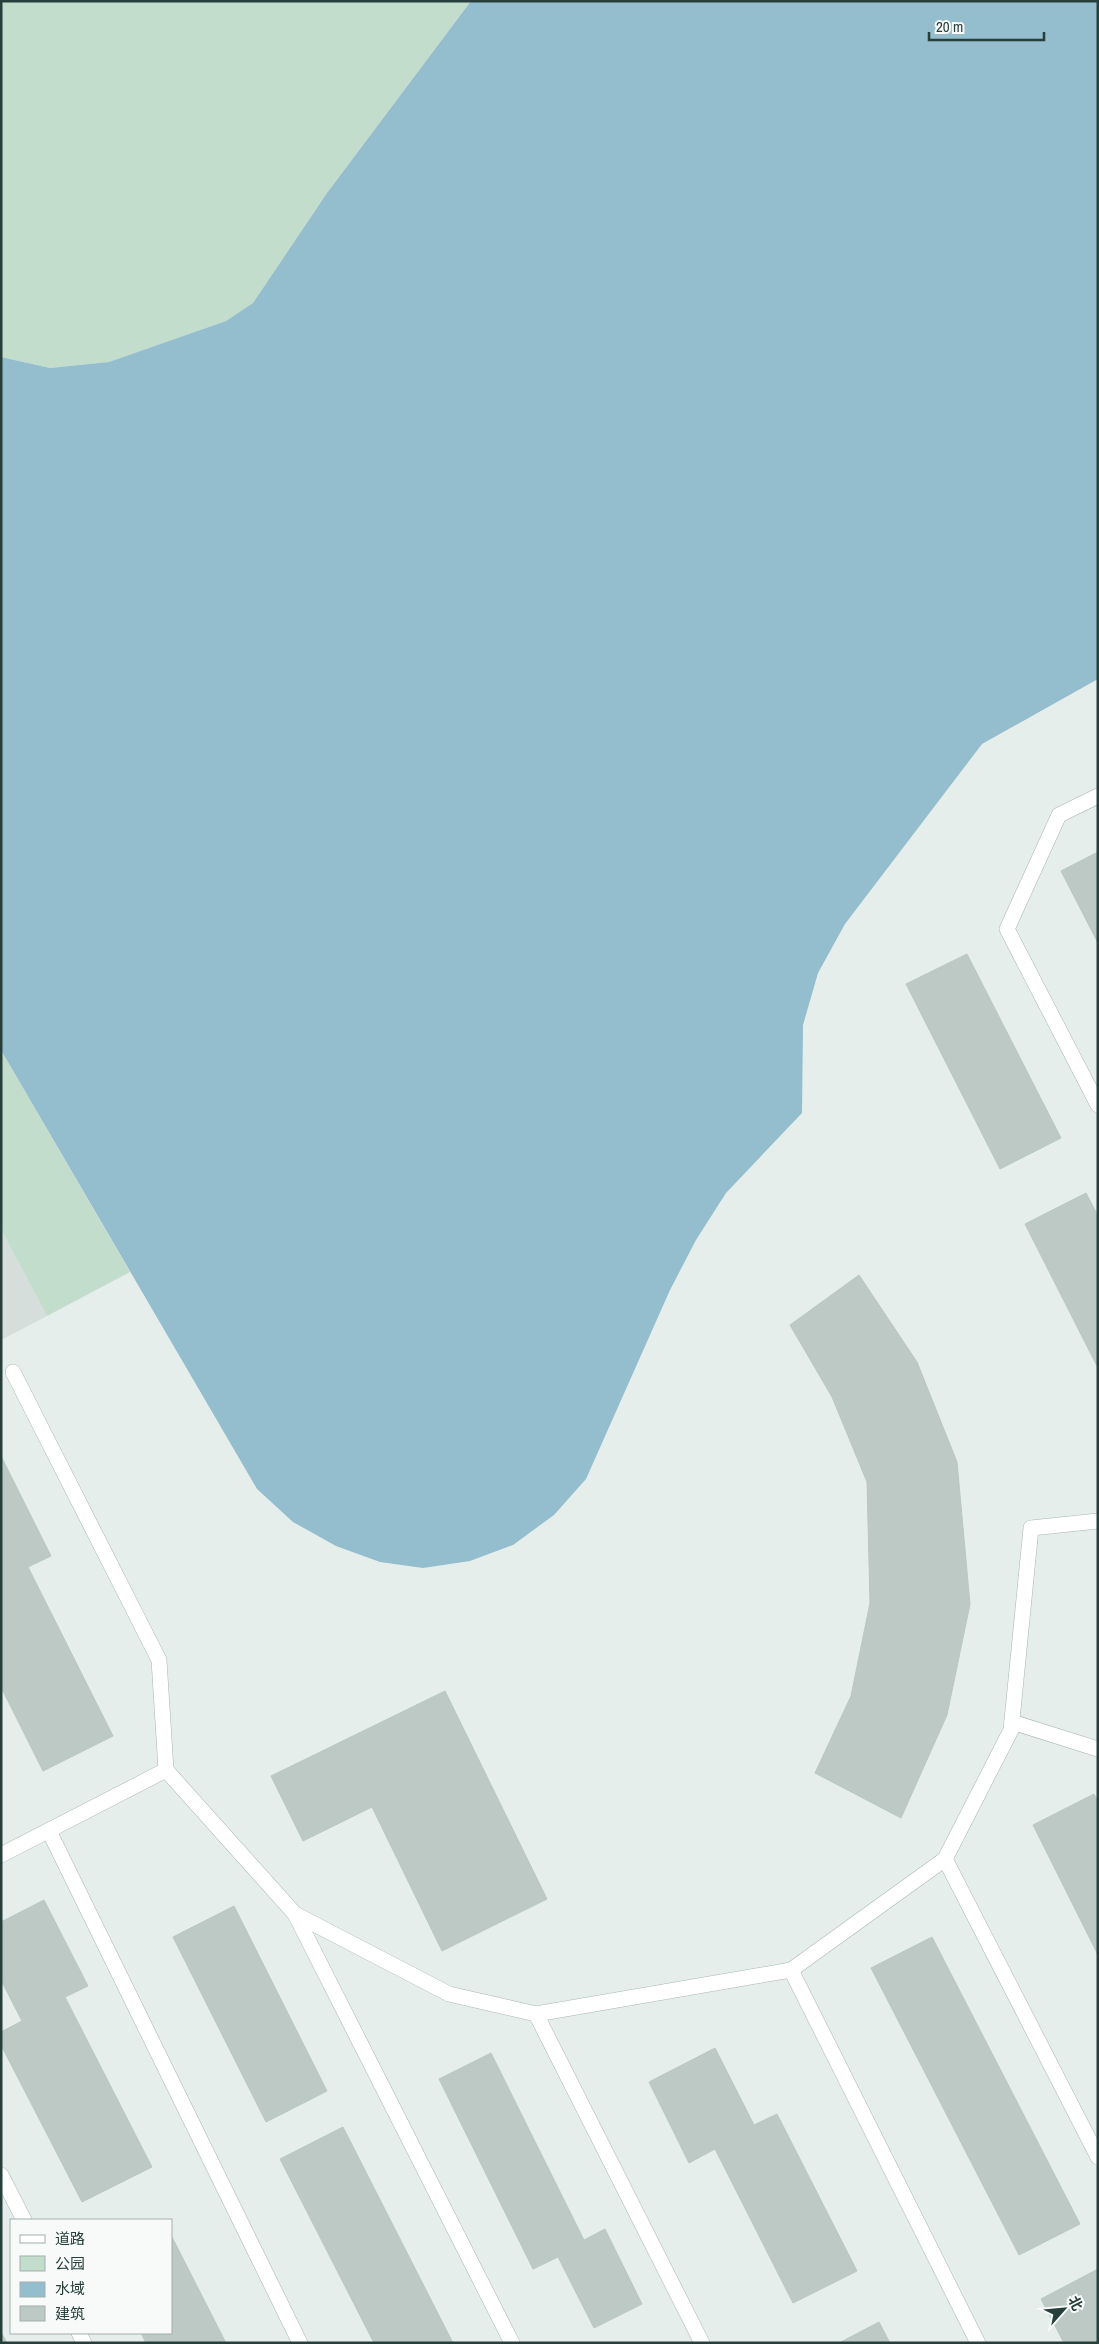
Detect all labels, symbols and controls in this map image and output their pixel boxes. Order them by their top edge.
scale bar [929,10,1044,42]
text: 20 m [936,16,963,37]
legend [10,2219,172,2334]
text: 道路 [55,2228,85,2249]
text: 公园 [55,2253,85,2274]
text: 水域 [55,2278,85,2299]
north arrow [1039,2284,1089,2334]
text: 北 [1064,2293,1087,2313]
text: 建筑 [55,2303,85,2324]

